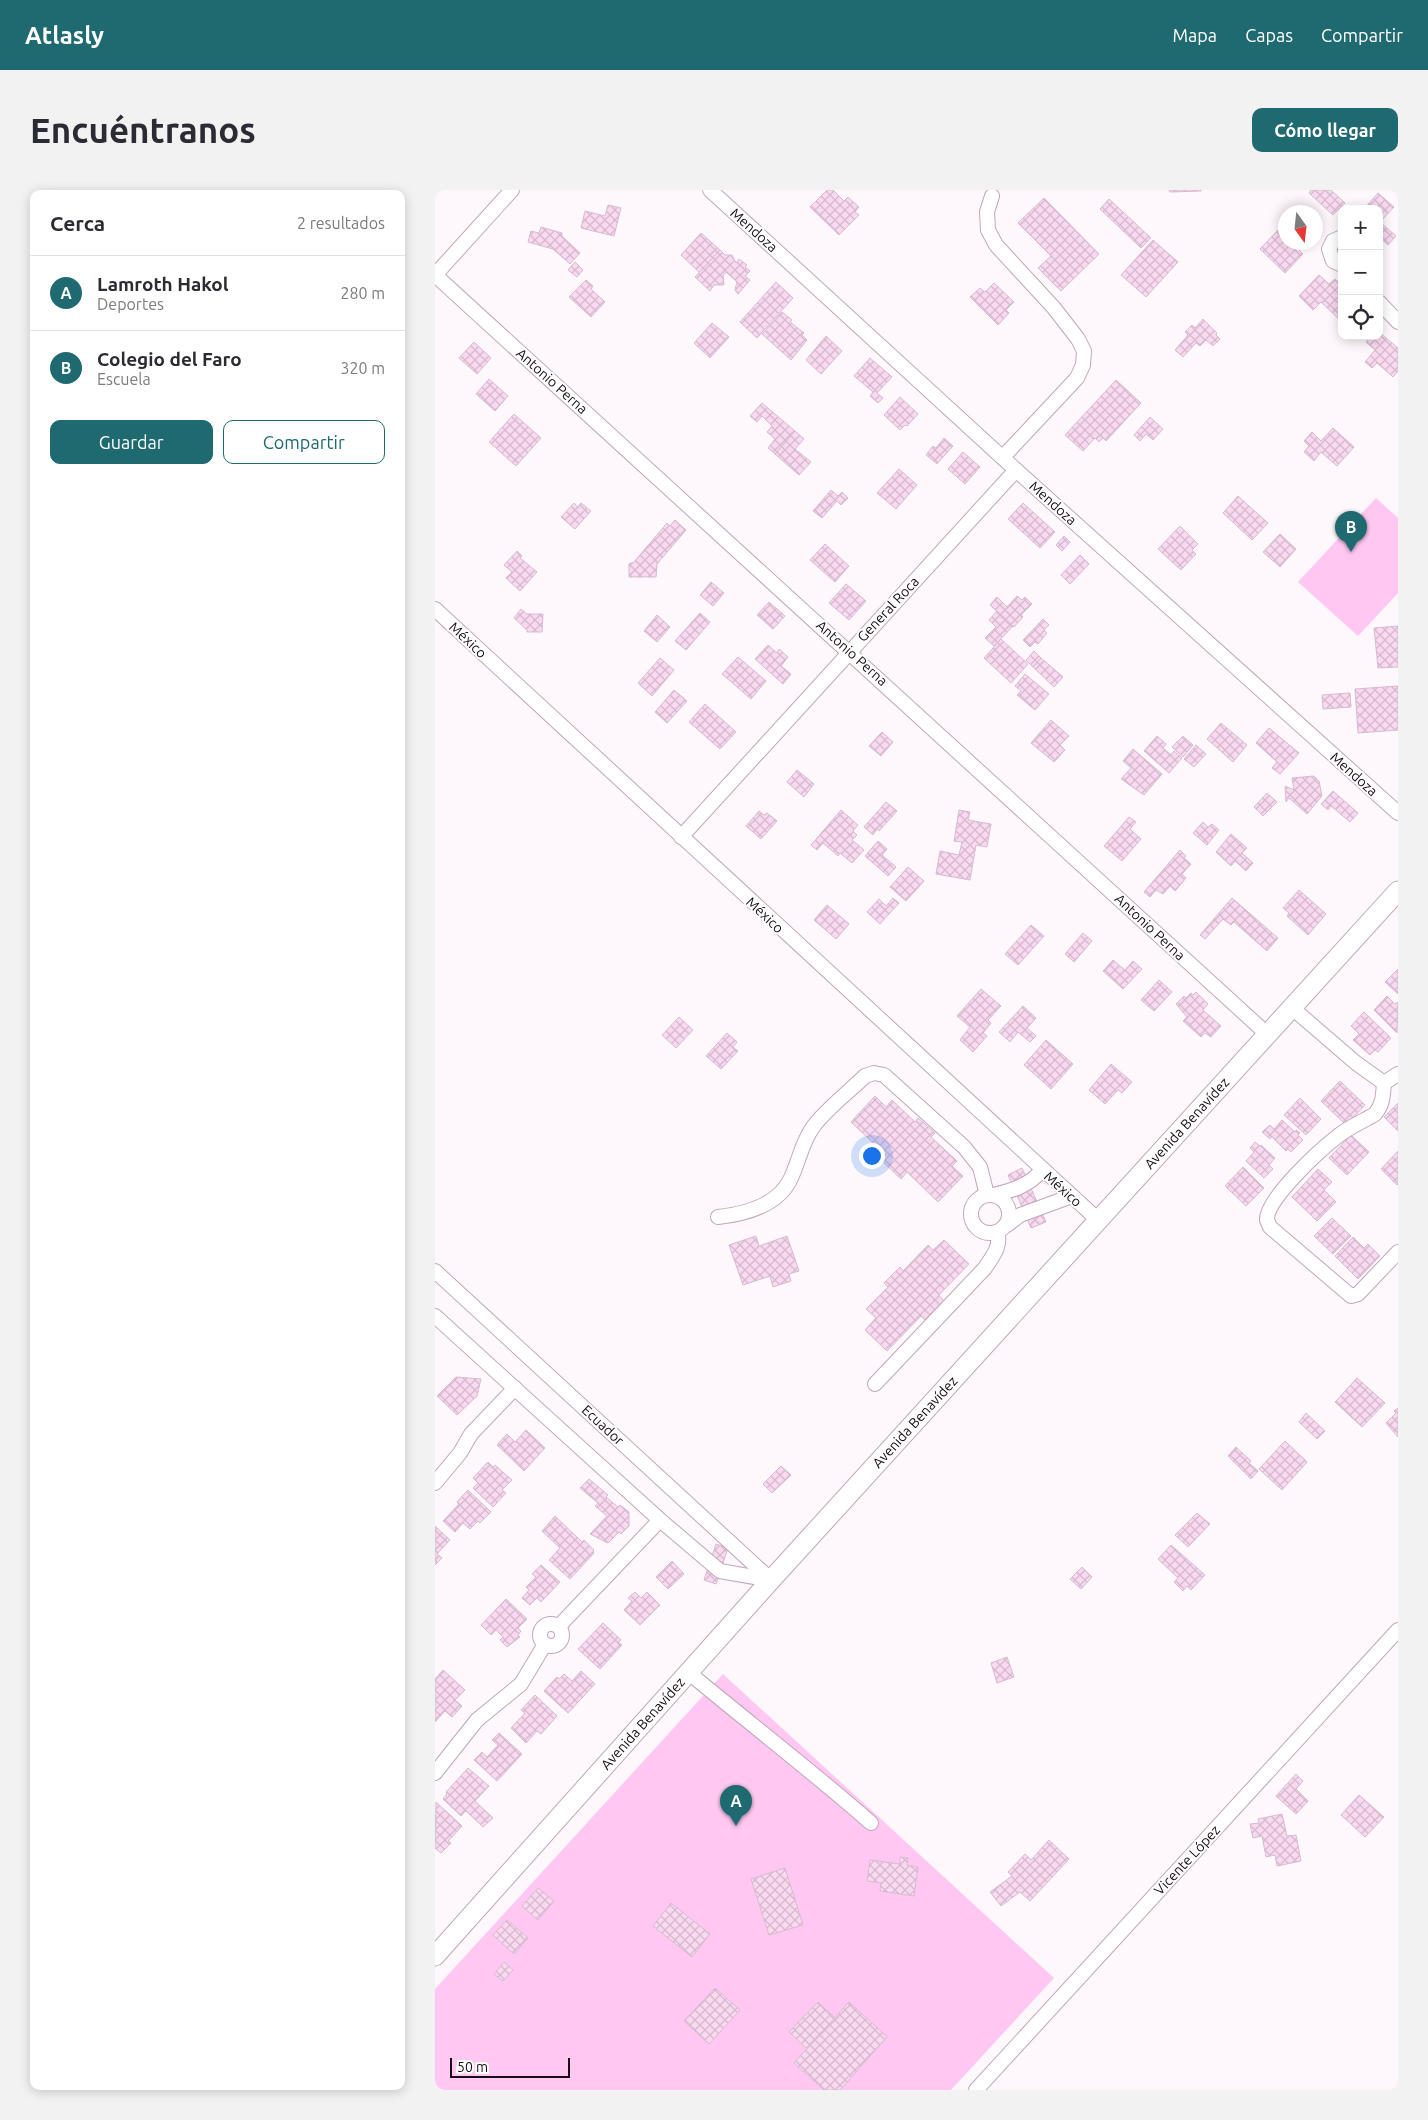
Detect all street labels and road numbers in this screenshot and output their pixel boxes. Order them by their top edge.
street label: Mendoza [727,205,781,255]
street label: Antonio Perna [513,345,591,417]
street label: Mendoza [1026,478,1080,528]
street label: General Roca [854,573,922,645]
street label: Antonio Perna [813,617,891,689]
street label: México [446,619,490,661]
street label: Mendoza [1327,749,1381,799]
street label: Antonio Perna [1112,891,1188,963]
street label: México [743,894,787,936]
street label: Avenida Benavídez [1141,1074,1232,1172]
street label: México [1041,1168,1085,1210]
street label: Avenida Benavídez [869,1373,960,1471]
street label: Ecuador [579,1402,628,1449]
street label: Avenida Benavídez [598,1674,688,1773]
street label: Vicente López [1151,1822,1223,1898]

